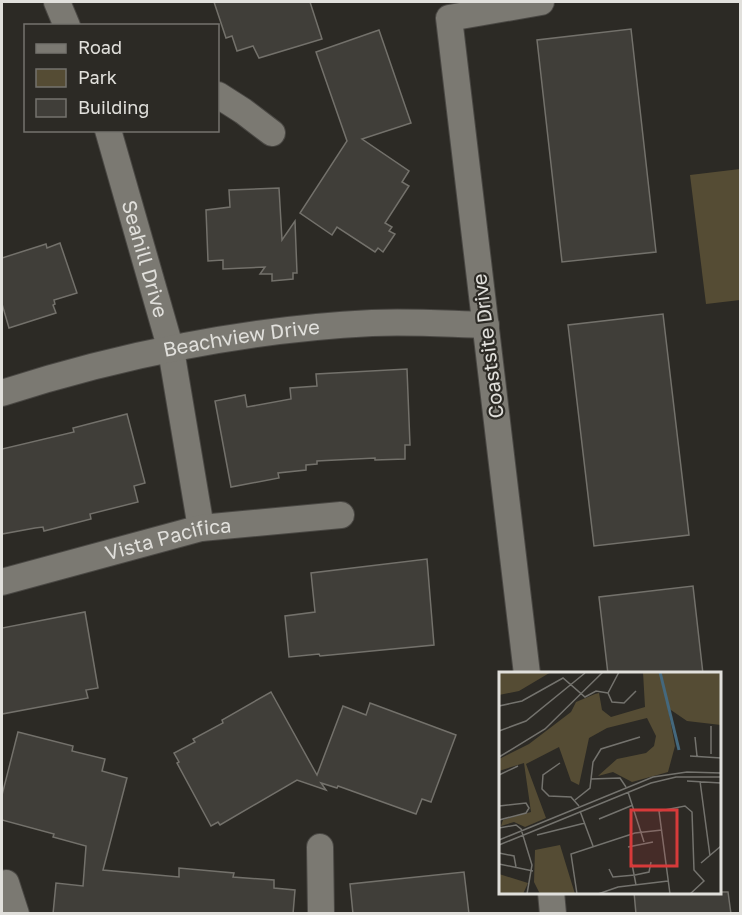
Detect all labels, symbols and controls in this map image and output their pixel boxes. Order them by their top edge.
legend [24,24,219,132]
text: Road [78,36,122,58]
text: Park [78,66,117,88]
text: Building [78,96,149,118]
street label: Seahill Drive [118,197,174,320]
street label: Coastsite Drive [466,272,508,420]
street label: Beachview Drive [161,314,321,361]
street label: Vista Pacifica [102,512,232,564]
inset map [499,672,721,894]

